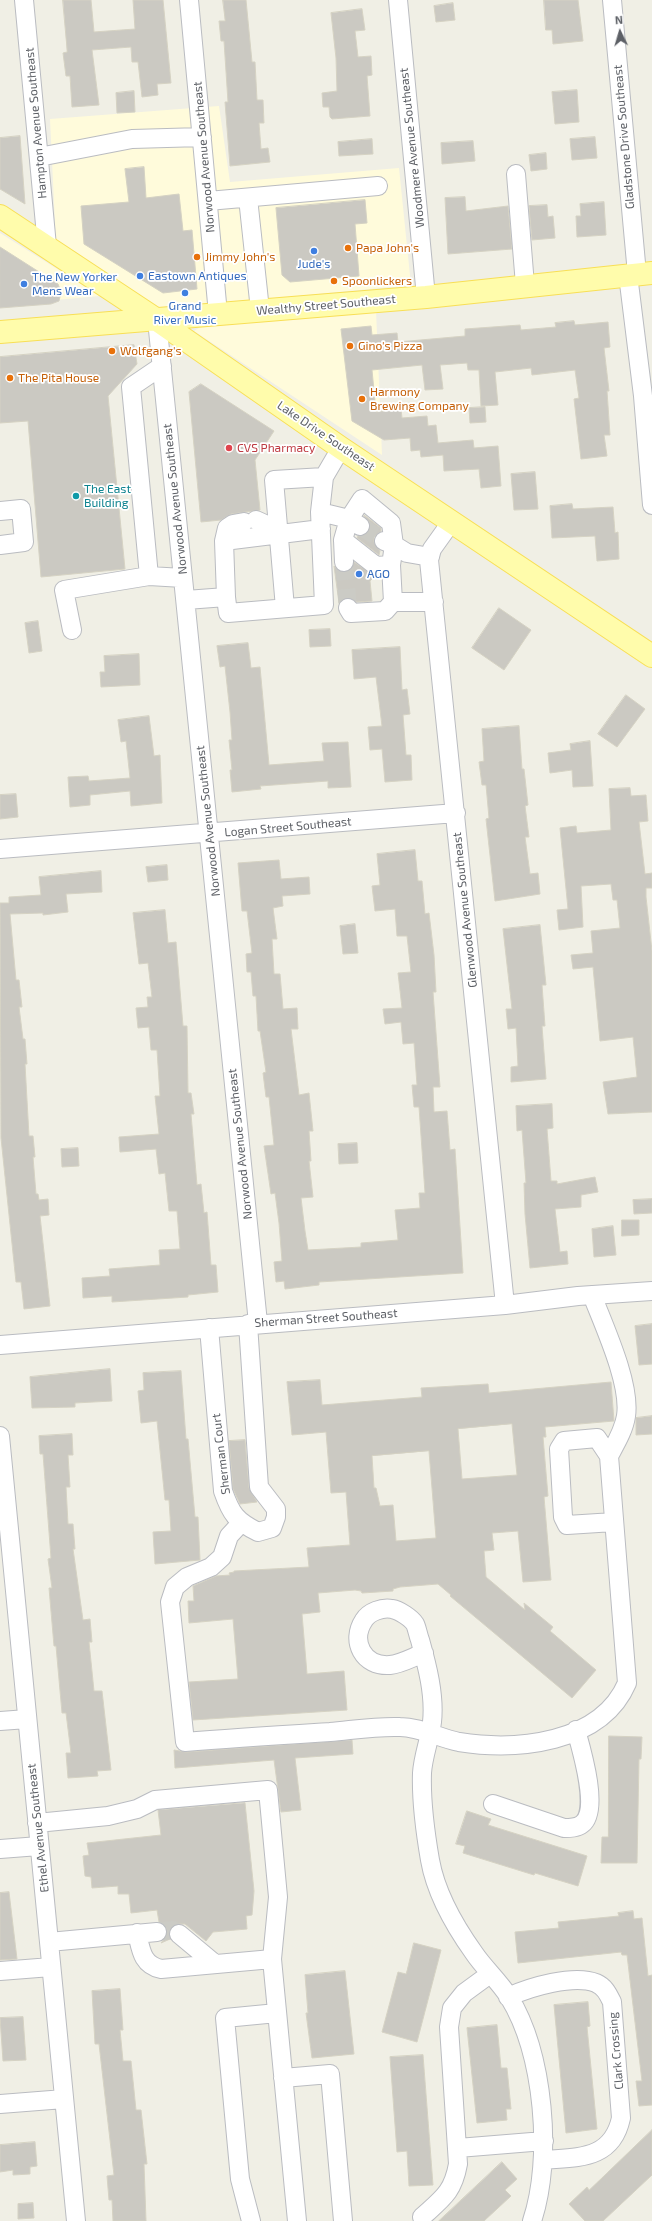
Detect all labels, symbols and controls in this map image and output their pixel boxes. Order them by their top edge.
north arrow [600,12,640,52]
text: N [614,13,623,26]
street label: Hampton Avenue Southeast [22,47,50,199]
street label: Gladstone Drive Southeast [611,64,637,210]
street label: Woodmere Avenue Southeast [396,67,428,229]
street label: Norwood Avenue Southeast [190,81,218,233]
place label: Papa John's [356,241,419,255]
marker: Papa John's [343,243,353,253]
marker: Jude's [309,246,319,256]
place label: Jimmy John's [205,250,275,264]
marker: Jimmy John's [192,252,202,262]
place label: Jude's [298,257,330,271]
place label: Eastown Antiques [148,269,246,283]
place label: The New Yorker Mens Wear [32,270,117,298]
marker: Eastown Antiques [135,271,145,281]
place label: Spoonlickers [342,274,412,288]
marker: Spoonlickers [329,276,339,286]
marker: The New Yorker Mens Wear [19,279,29,289]
marker: Grand River Music [180,288,190,298]
street label: Wealthy Street Southeast [256,292,396,318]
place label: Grand River Music [154,299,216,327]
place label: Gino's Pizza [358,339,422,353]
marker: Gino's Pizza [345,341,355,351]
place label: Wolfgang's [120,344,182,358]
marker: Wolfgang's [107,346,117,356]
place label: The Pita House [18,371,99,385]
marker: The Pita House [5,373,15,383]
place label: Harmony Brewing Company [370,385,469,413]
marker: Harmony Brewing Company [357,394,367,404]
street label: Lake Drive Southeast [274,398,378,474]
street label: Norwood Avenue Southeast [160,423,190,575]
place label: CVS Pharmacy [237,441,315,455]
marker: CVS Pharmacy [224,443,234,453]
place label: The East Building [84,482,131,510]
marker: The East Building [71,491,81,501]
place label: AGO [367,567,390,581]
marker: AGO [354,569,364,579]
street label: Norwood Avenue Southeast [193,745,223,897]
street label: Logan Street Southeast [224,814,352,840]
street label: Glenwood Avenue Southeast [450,832,480,988]
street label: Norwood Avenue Southeast [225,1068,255,1220]
street label: Sherman Street Southeast [254,1306,398,1330]
street label: Sherman Court [209,1413,233,1495]
street label: Ethel Avenue Southeast [24,1763,52,1893]
street label: Clark Crossing [605,2012,627,2090]

